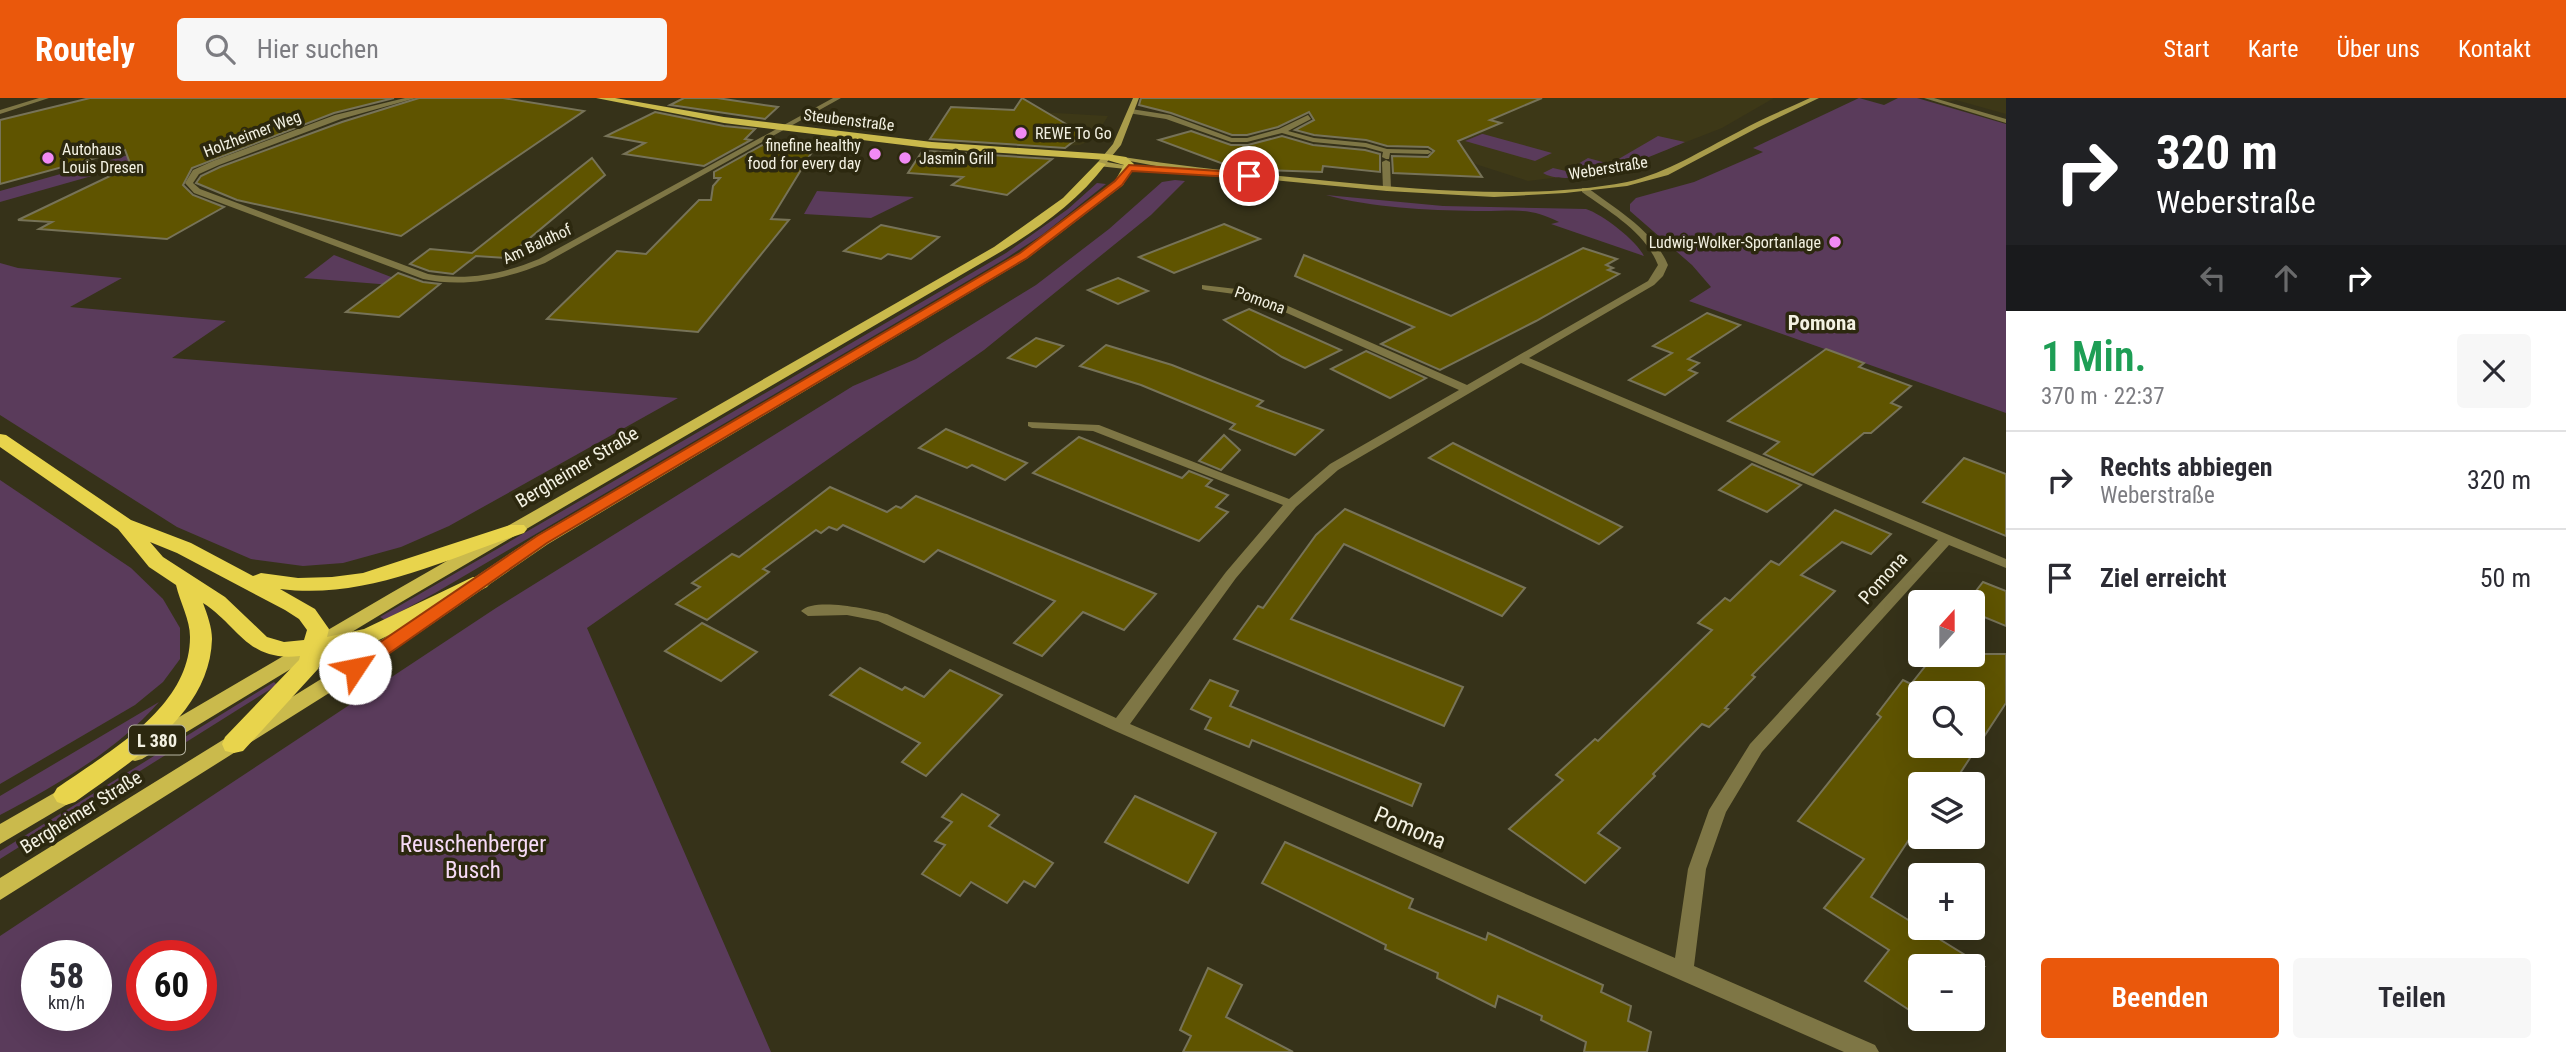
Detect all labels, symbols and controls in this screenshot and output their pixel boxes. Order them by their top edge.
search box [177,18,667,81]
text: Routely [35,30,135,69]
icon: search [201,30,239,68]
text: Hier suchen [257,34,379,64]
text: Start [2164,35,2210,63]
text: Karte [2248,35,2298,63]
text: Über uns [2336,35,2420,63]
text: Kontakt [2458,35,2531,63]
street label: Steubenstraße [802,105,896,135]
street label: Holzheimer Weg [201,107,303,161]
place label: REWE To Go [1035,124,1112,143]
text: 320 m [2156,124,2278,181]
marker: REWE To Go [1013,125,1029,141]
icon: right [2041,126,2132,217]
place label: finefine healthy food for every day [747,136,861,173]
place label: Autohaus Louis Dresen [62,140,144,177]
marker: finefine healthy food for every day [867,146,883,162]
pin [1219,146,1279,206]
place label: Jasmin Grill [919,149,994,168]
marker: Autohaus Louis Dresen [40,150,56,166]
marker: Jasmin Grill [897,150,913,166]
street label: Weberstraße [1567,152,1649,184]
icon: arrive [1230,157,1268,195]
text: Weberstraße [2156,183,2316,221]
street label: Am Baldhof [500,220,574,268]
place label: Ludwig-Wolker-Sportanlage [1649,233,1821,252]
marker: Ludwig-Wolker-Sportanlage [1827,234,1843,250]
icon: left [2194,259,2232,297]
icon: ahead [2267,259,2305,297]
icon: right [2340,259,2378,297]
street label: Pomona [1232,282,1288,318]
district label: Pomona [1788,311,1856,335]
text: 1 Min. [2041,332,2147,381]
button: close [2457,334,2531,408]
text: 370 m · 22:37 [2041,383,2165,410]
street label: Bergheimer Straße [512,421,643,513]
text: Rechts abbiegen [2100,452,2273,482]
icon: right [2041,461,2079,499]
text: 320 m [2467,465,2531,495]
text: Weberstraße [2100,482,2215,509]
street label: Pomona [1854,547,1912,609]
icon: arrive [2041,559,2079,597]
text: Ziel erreicht [2100,563,2226,593]
text: 50 m [2480,563,2531,593]
north arrow [1908,590,1984,667]
map controls [1908,590,1985,1031]
position arrow [318,631,392,705]
button: search [1908,681,1985,758]
road number: L 380 [129,726,185,754]
street label: Bergheimer Straße [16,765,146,859]
button: layers [1908,772,1985,849]
street label: Pomona [1370,801,1450,855]
park label: Reuschenberger Busch [400,831,546,884]
button: + [1908,863,1985,940]
speed limit sign: 60 [126,940,217,1031]
button: − [1908,954,1985,1031]
text: 58 [49,956,84,997]
button: Beenden [2041,958,2279,1038]
button: Teilen [2293,958,2531,1038]
text: km/h [48,992,85,1013]

